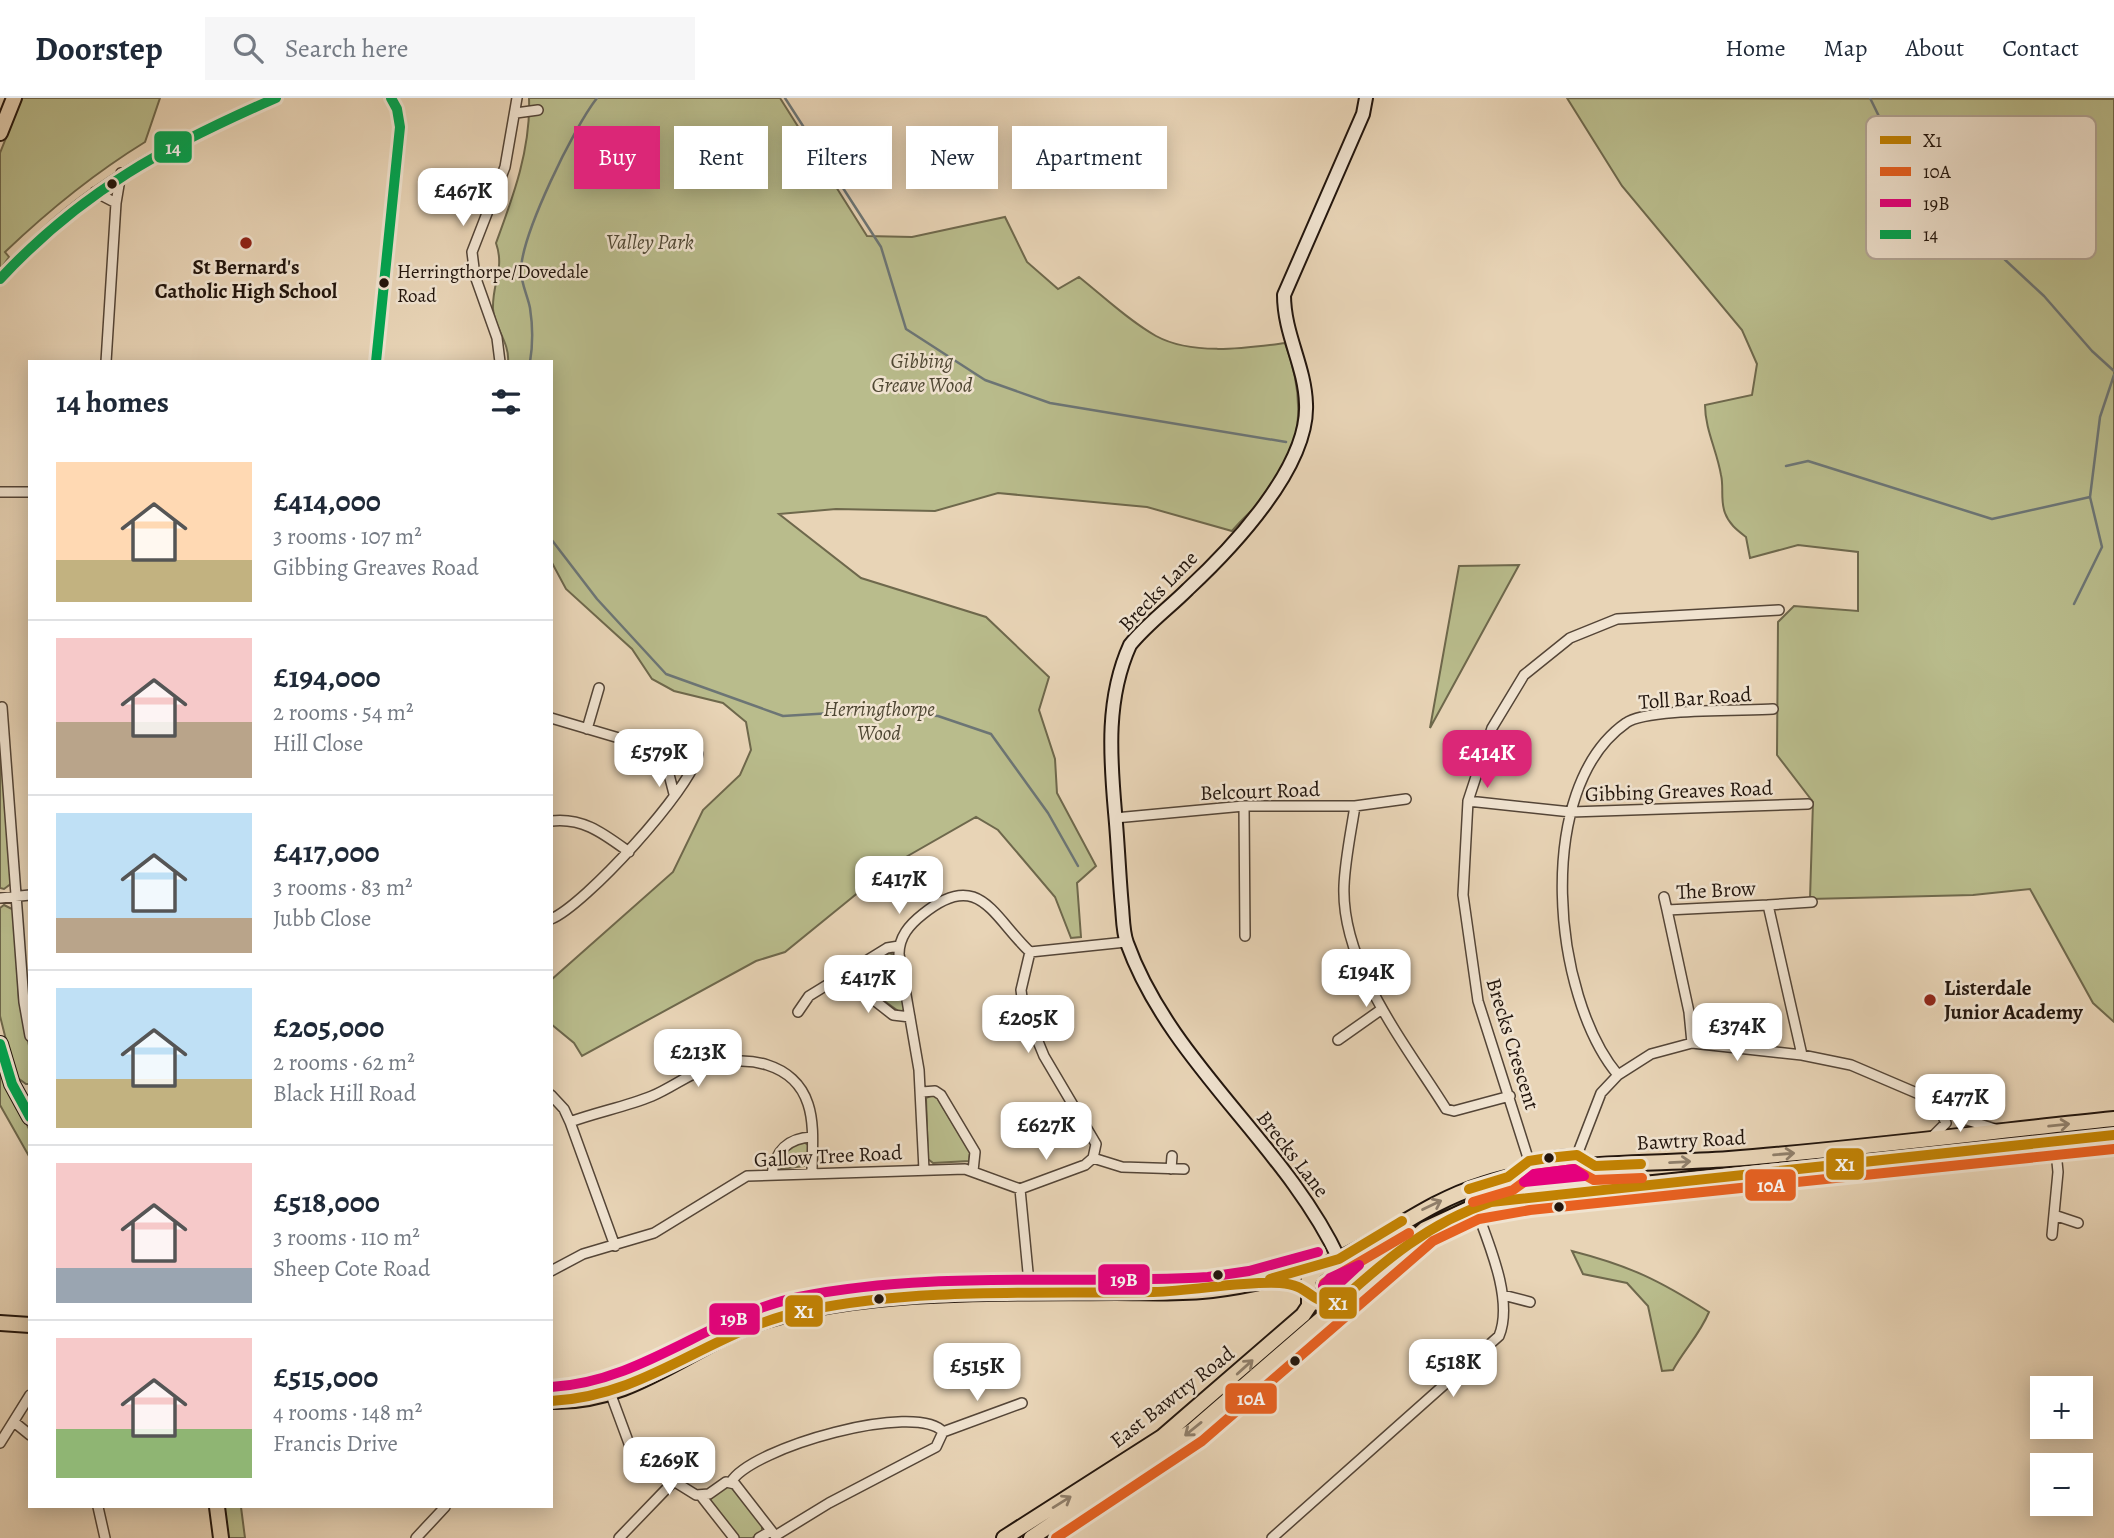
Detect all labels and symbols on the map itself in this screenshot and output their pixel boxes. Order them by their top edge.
legend [1866,116,2096,259]
text: X1 [1923,128,1942,154]
line badge: 14 [153,130,193,164]
text: 14 [165,135,181,161]
text: 10A [1923,159,1952,185]
pin: £467K [414,169,512,228]
unlabelled marker [105,177,119,191]
text: 19B [1923,191,1950,217]
text: 14 [1923,222,1938,248]
park label: Valley Park [606,228,694,256]
marker: St Bernard's Catholic High School [238,235,254,251]
place label: St Bernard's Catholic High School [155,253,338,305]
place label: Herringthorpe/Dovedale Road [397,259,589,309]
marker: Herringthorpe/Dovedale Road [377,276,391,290]
park label: Gibbing Greave Wood [872,347,973,399]
street label: Brecks Lane [1112,544,1204,638]
street label: Toll Bar Road [1637,680,1753,716]
park label: Herringthorpe Wood [823,695,935,747]
pin: £579K [610,730,708,789]
pin: £414K [1438,730,1536,790]
street label: Gibbing Greaves Road [1585,774,1774,808]
street label: Belcourt Road [1199,775,1321,807]
pin: £417K [850,856,948,916]
street label: The Brow [1676,874,1757,906]
pin: £194K [1317,950,1415,1009]
pin: £417K [819,956,917,1015]
place label: Listerdale Junior Academy [1944,974,2084,1026]
street label: Brecks Crescent [1480,975,1546,1113]
marker: Listerdale Junior Academy [1922,992,1938,1008]
pin: £205K [979,996,1077,1055]
pin: £374K [1688,1004,1786,1063]
pin: £213K [649,1030,747,1089]
pin: £477K [1911,1074,2009,1134]
pin: £627K [997,1102,1095,1162]
street label: Brecks Lane [1250,1105,1336,1203]
one-way arrow [2047,1119,2070,1132]
street label: Bawtry Road [1636,1123,1747,1157]
street label: Gallow Tree Road [753,1138,903,1174]
line badge: X1 [1825,1147,1865,1181]
one-way arrow [1772,1148,1795,1161]
unlabelled marker [1542,1151,1556,1165]
text: X1 [1835,1152,1855,1178]
one-way arrow [1668,1155,1691,1168]
line badge: 10A [1744,1168,1797,1202]
text: 10A [1757,1173,1786,1199]
one-way arrow [1421,1198,1442,1212]
unlabelled marker [1552,1200,1566,1214]
line badge: 19B [1097,1263,1151,1296]
text: 19B [1110,1267,1138,1293]
unlabelled marker [1211,1268,1225,1282]
line badge: X1 [1318,1286,1358,1320]
text: X1 [1328,1291,1348,1317]
unlabelled marker [872,1292,886,1306]
line badge: X1 [784,1294,824,1328]
text: X1 [794,1299,814,1325]
line badge: 19B [708,1302,761,1336]
text: 19B [720,1306,748,1332]
street label: East Bawtry Road [1104,1339,1241,1454]
pin: £518K [1404,1340,1502,1399]
pin: £515K [928,1344,1026,1403]
unlabelled marker [1288,1354,1302,1368]
one-way arrow [1236,1359,1254,1375]
line badge: 10A [1224,1382,1278,1415]
text: 10A [1237,1386,1266,1412]
one-way arrow [1184,1422,1203,1437]
pin: £269K [620,1438,718,1497]
one-way arrow [1052,1494,1072,1508]

